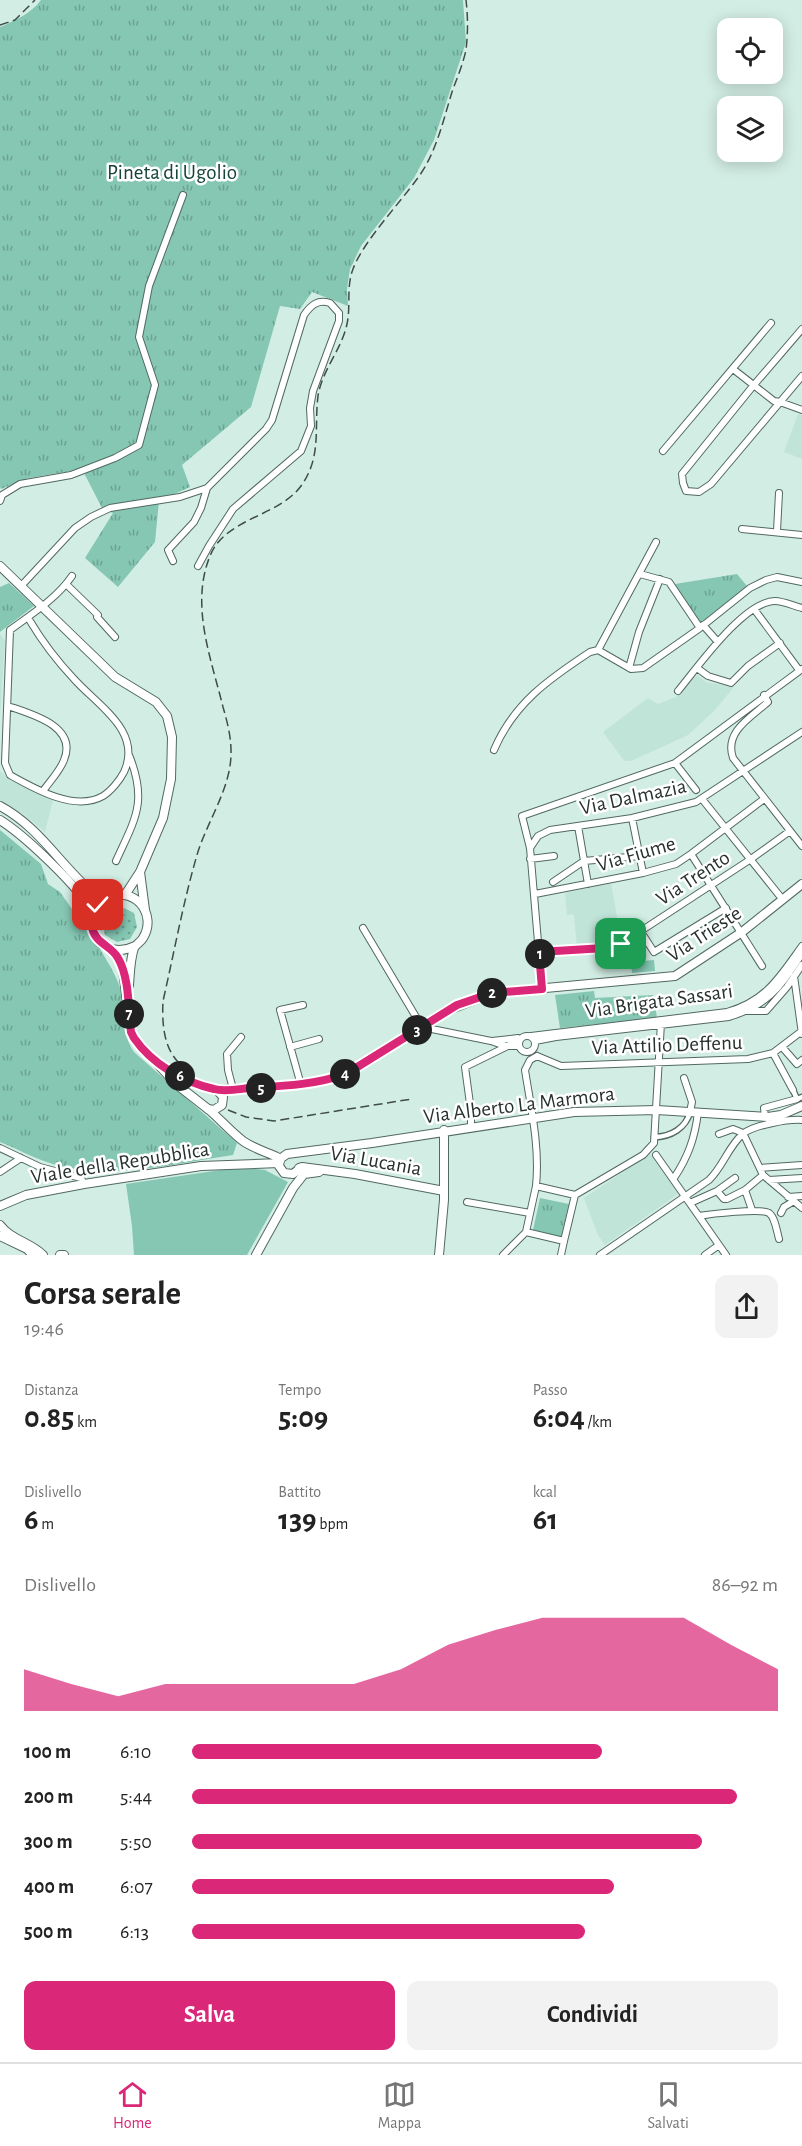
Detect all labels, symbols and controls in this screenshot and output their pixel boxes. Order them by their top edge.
map controls [717,18,783,162]
button: locate [717,18,783,84]
button: layers [717,96,783,162]
park label: Pineta di Ugolio [107,162,237,183]
street label: Via Dalmazia [578,775,689,819]
street label: Via Fiume [594,833,678,875]
street label: Via Trento [652,847,734,909]
pin [72,879,123,930]
icon: check [81,888,114,921]
street label: Via Trieste [663,902,745,966]
pin [595,918,646,969]
icon: arrive [604,927,637,960]
pin: 1 [525,939,555,969]
text: 1 [537,946,543,962]
pin: 2 [477,978,507,1008]
street label: Via Brigata Sassari [584,980,734,1022]
text: 2 [488,985,496,1001]
pin: 7 [114,999,144,1029]
text: 7 [126,1006,132,1022]
pin: 3 [402,1015,432,1045]
text: 3 [414,1022,420,1038]
street label: Via Attilio Deffenu [591,1032,743,1058]
pin: 4 [330,1059,360,1089]
pin: 6 [165,1061,195,1091]
text: 4 [341,1066,349,1082]
text: 6 [176,1068,184,1084]
pin: 5 [246,1073,276,1103]
text: 5 [258,1080,264,1096]
street label: Via Alberto La Marmora [422,1083,616,1127]
street label: Viale della Repubblica [29,1138,211,1187]
street label: Via Lucania [329,1143,424,1179]
button: share [715,1275,778,1338]
text: Corsa serale [24,1278,181,1311]
text: 19:46 [24,1319,64,1339]
text: Distanza [24,1382,79,1398]
text: Tempo [278,1382,321,1398]
text: Passo [533,1382,568,1398]
text: 0.85 [24,1403,74,1433]
text: 5:09 [278,1403,328,1433]
text: 6:04 [533,1403,585,1433]
text: km [74,1414,97,1430]
text: /km [585,1414,612,1430]
text: Dislivello [24,1484,82,1500]
text: Battito [278,1484,321,1500]
text: kcal [533,1484,557,1500]
text: 6 [24,1505,39,1535]
text: 139 [278,1505,317,1535]
text: 61 [533,1505,558,1535]
text: m [39,1516,54,1532]
text: bpm [317,1516,348,1532]
text: Dislivello [24,1575,96,1595]
text: 86–92 m [712,1575,778,1595]
text: 100 m [24,1742,71,1762]
text: 6:10 [120,1742,151,1762]
text: 200 m [24,1787,73,1807]
text: 5:44 [120,1787,152,1807]
text: 300 m [24,1832,73,1852]
text: 5:50 [120,1832,152,1852]
text: 400 m [24,1877,74,1897]
text: 6:07 [120,1877,153,1897]
text: 500 m [24,1922,73,1942]
text: 6:13 [120,1922,149,1942]
button: Salva [24,1981,395,2050]
button: Condividi [407,1981,778,2050]
tab: Home [113,2078,152,2133]
tab: Mappa [378,2078,421,2133]
tab: Salvati [647,2078,689,2133]

